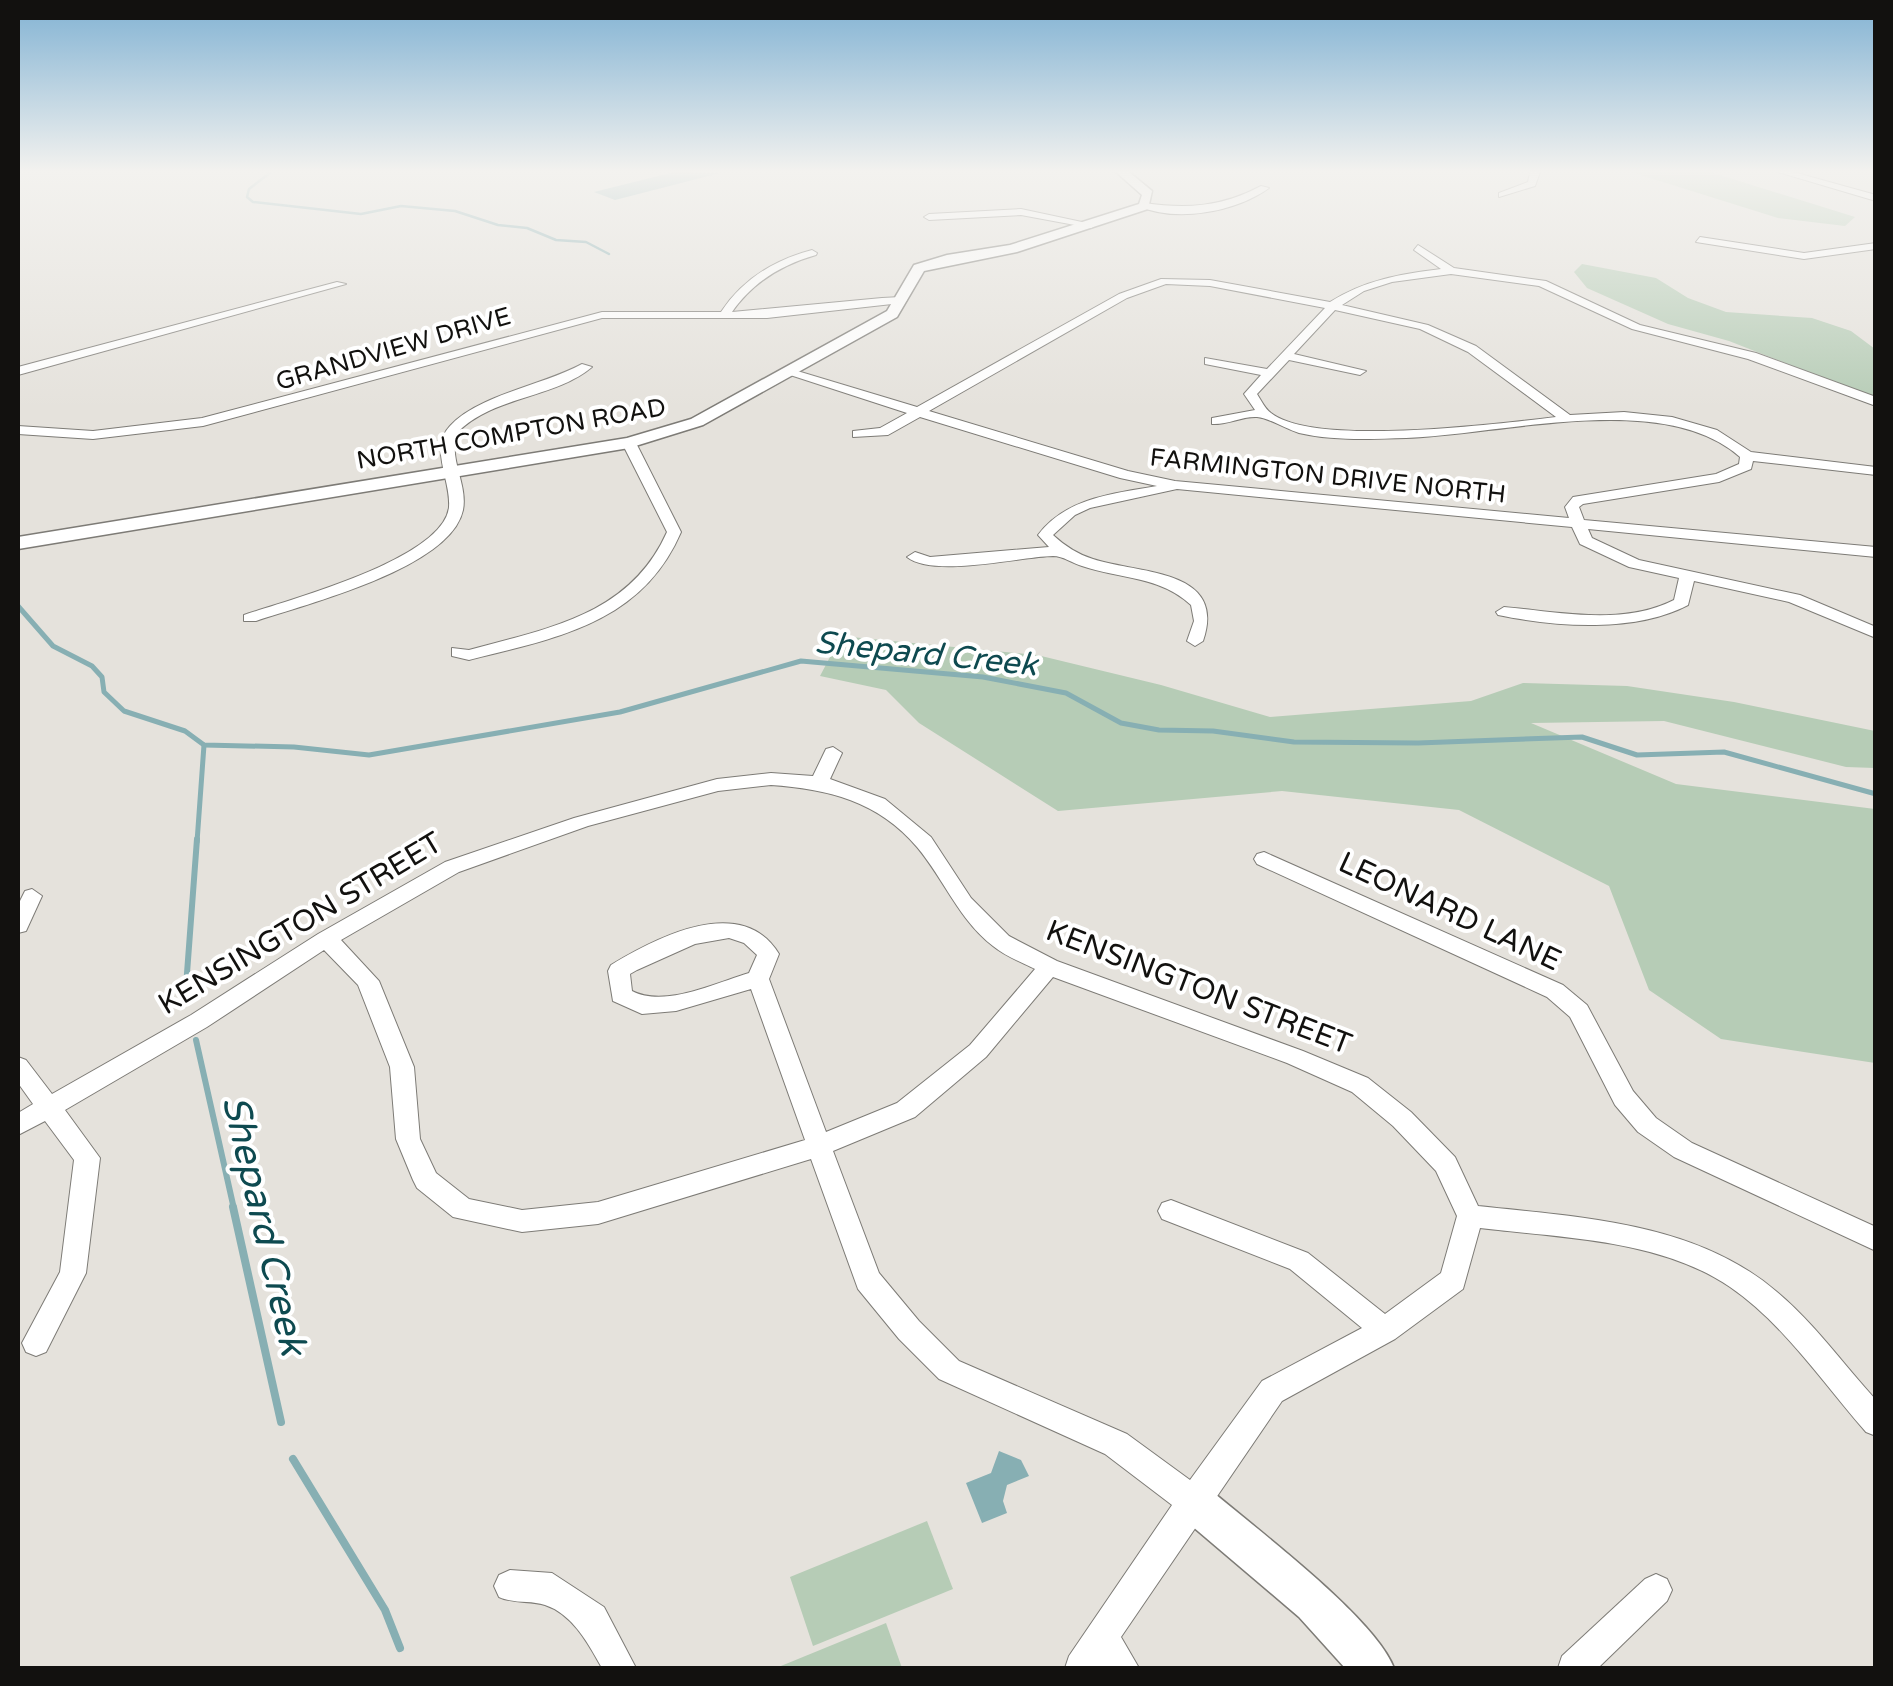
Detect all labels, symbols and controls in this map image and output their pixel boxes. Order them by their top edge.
street label: GRANDVIEW DRIVE [272,301,514,397]
street label: NORTH COMPTON ROAD [354,392,668,476]
street label: FARMINGTON DRIVE NORTH [1148,442,1507,510]
water label: Shepard Creek [813,623,1041,685]
street label: KENSINGTON STREET [152,824,449,1023]
street label: LEONARD LANE [1333,844,1567,979]
street label: KENSINGTON STREET [1041,912,1357,1063]
water label: Shepard Creek [212,1091,317,1362]

